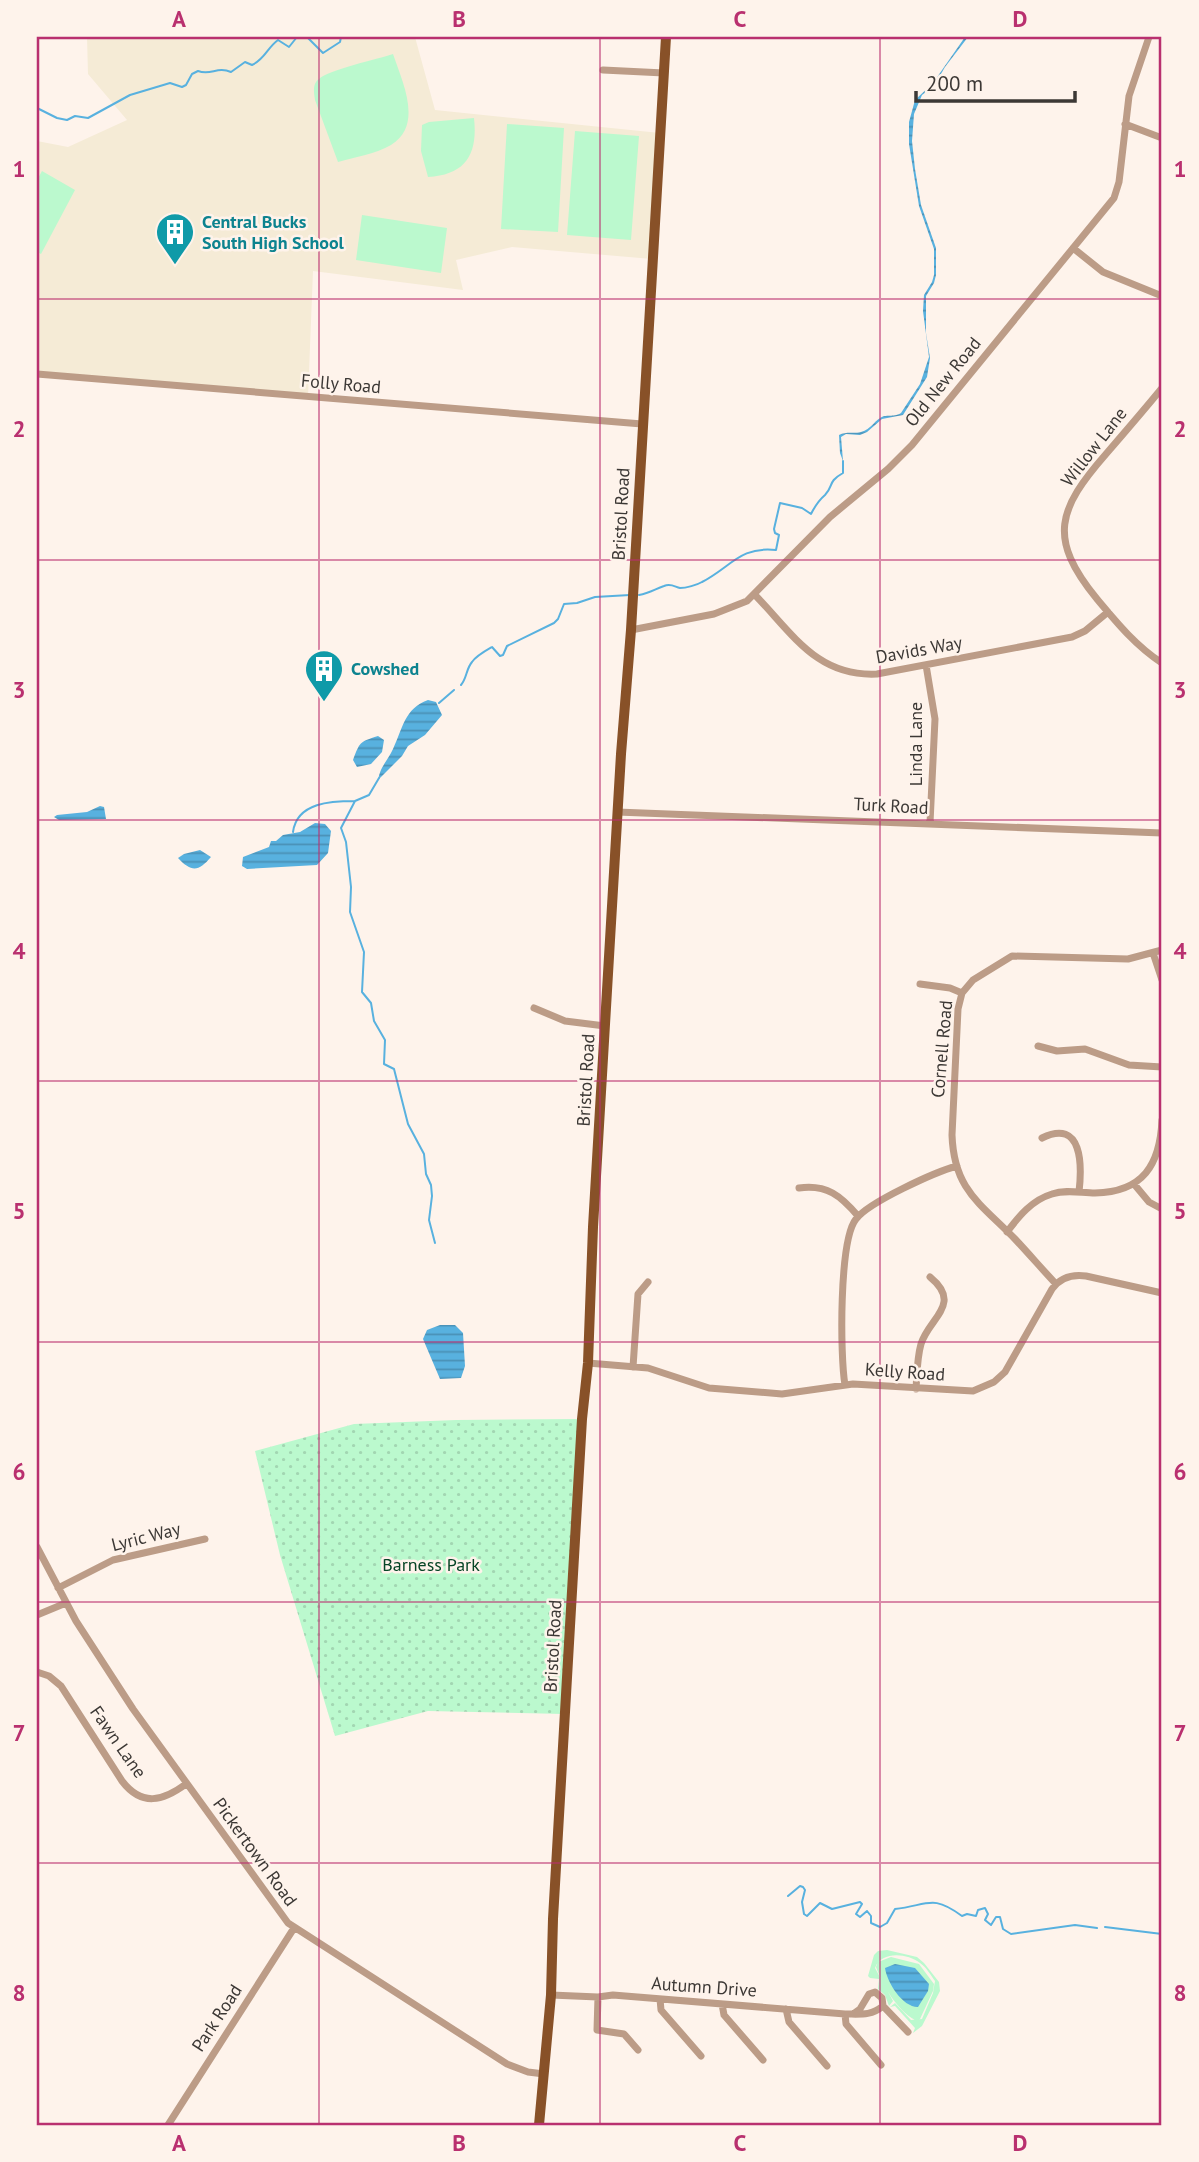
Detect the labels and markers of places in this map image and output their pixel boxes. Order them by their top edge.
place label: Central Bucks South High School [202,210,345,254]
building icon: Central Bucks South High School [154,211,196,266]
building icon: Cowshed [303,648,345,703]
place label: Cowshed [351,657,419,680]

